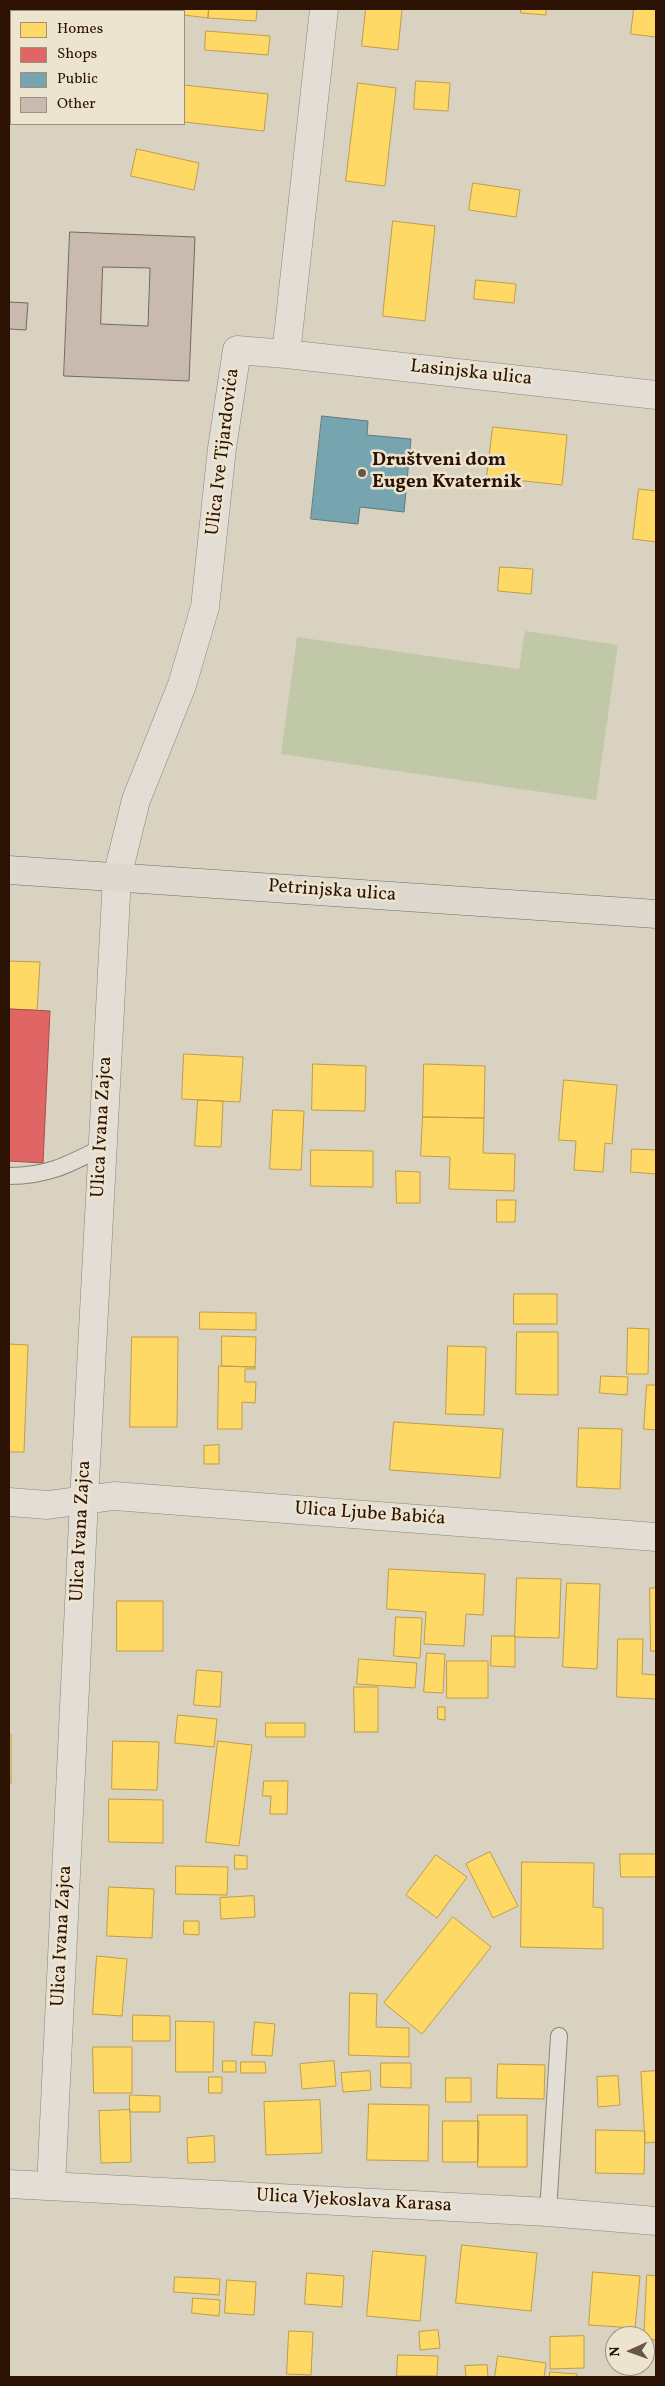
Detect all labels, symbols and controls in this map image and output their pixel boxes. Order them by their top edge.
legend [10,10,185,125]
text: Homes [57,19,103,40]
text: Shops [57,44,97,65]
text: Public [57,69,98,90]
text: Other [57,94,96,115]
street label: Lasinjska ulica [409,356,533,392]
street label: Ulica Ive Tijardovića [202,367,246,537]
place label: Društveni dom Eugen Kvaternik [372,451,521,495]
marker: Društveni dom Eugen Kvaternik [356,467,368,479]
street label: Petrinjska ulica [267,876,397,908]
street label: Ulica Ivana Zajca [88,1056,118,1198]
street label: Ulica Ivana Zajca [67,1460,97,1602]
street label: Ulica Ljube Babića [294,1498,446,1532]
street label: Ulica Ivana Zajca [48,1865,78,2007]
street label: Ulica Vjekoslava Karasa [255,2185,453,2219]
north arrow [605,2326,655,2376]
text: N [606,2346,625,2357]

